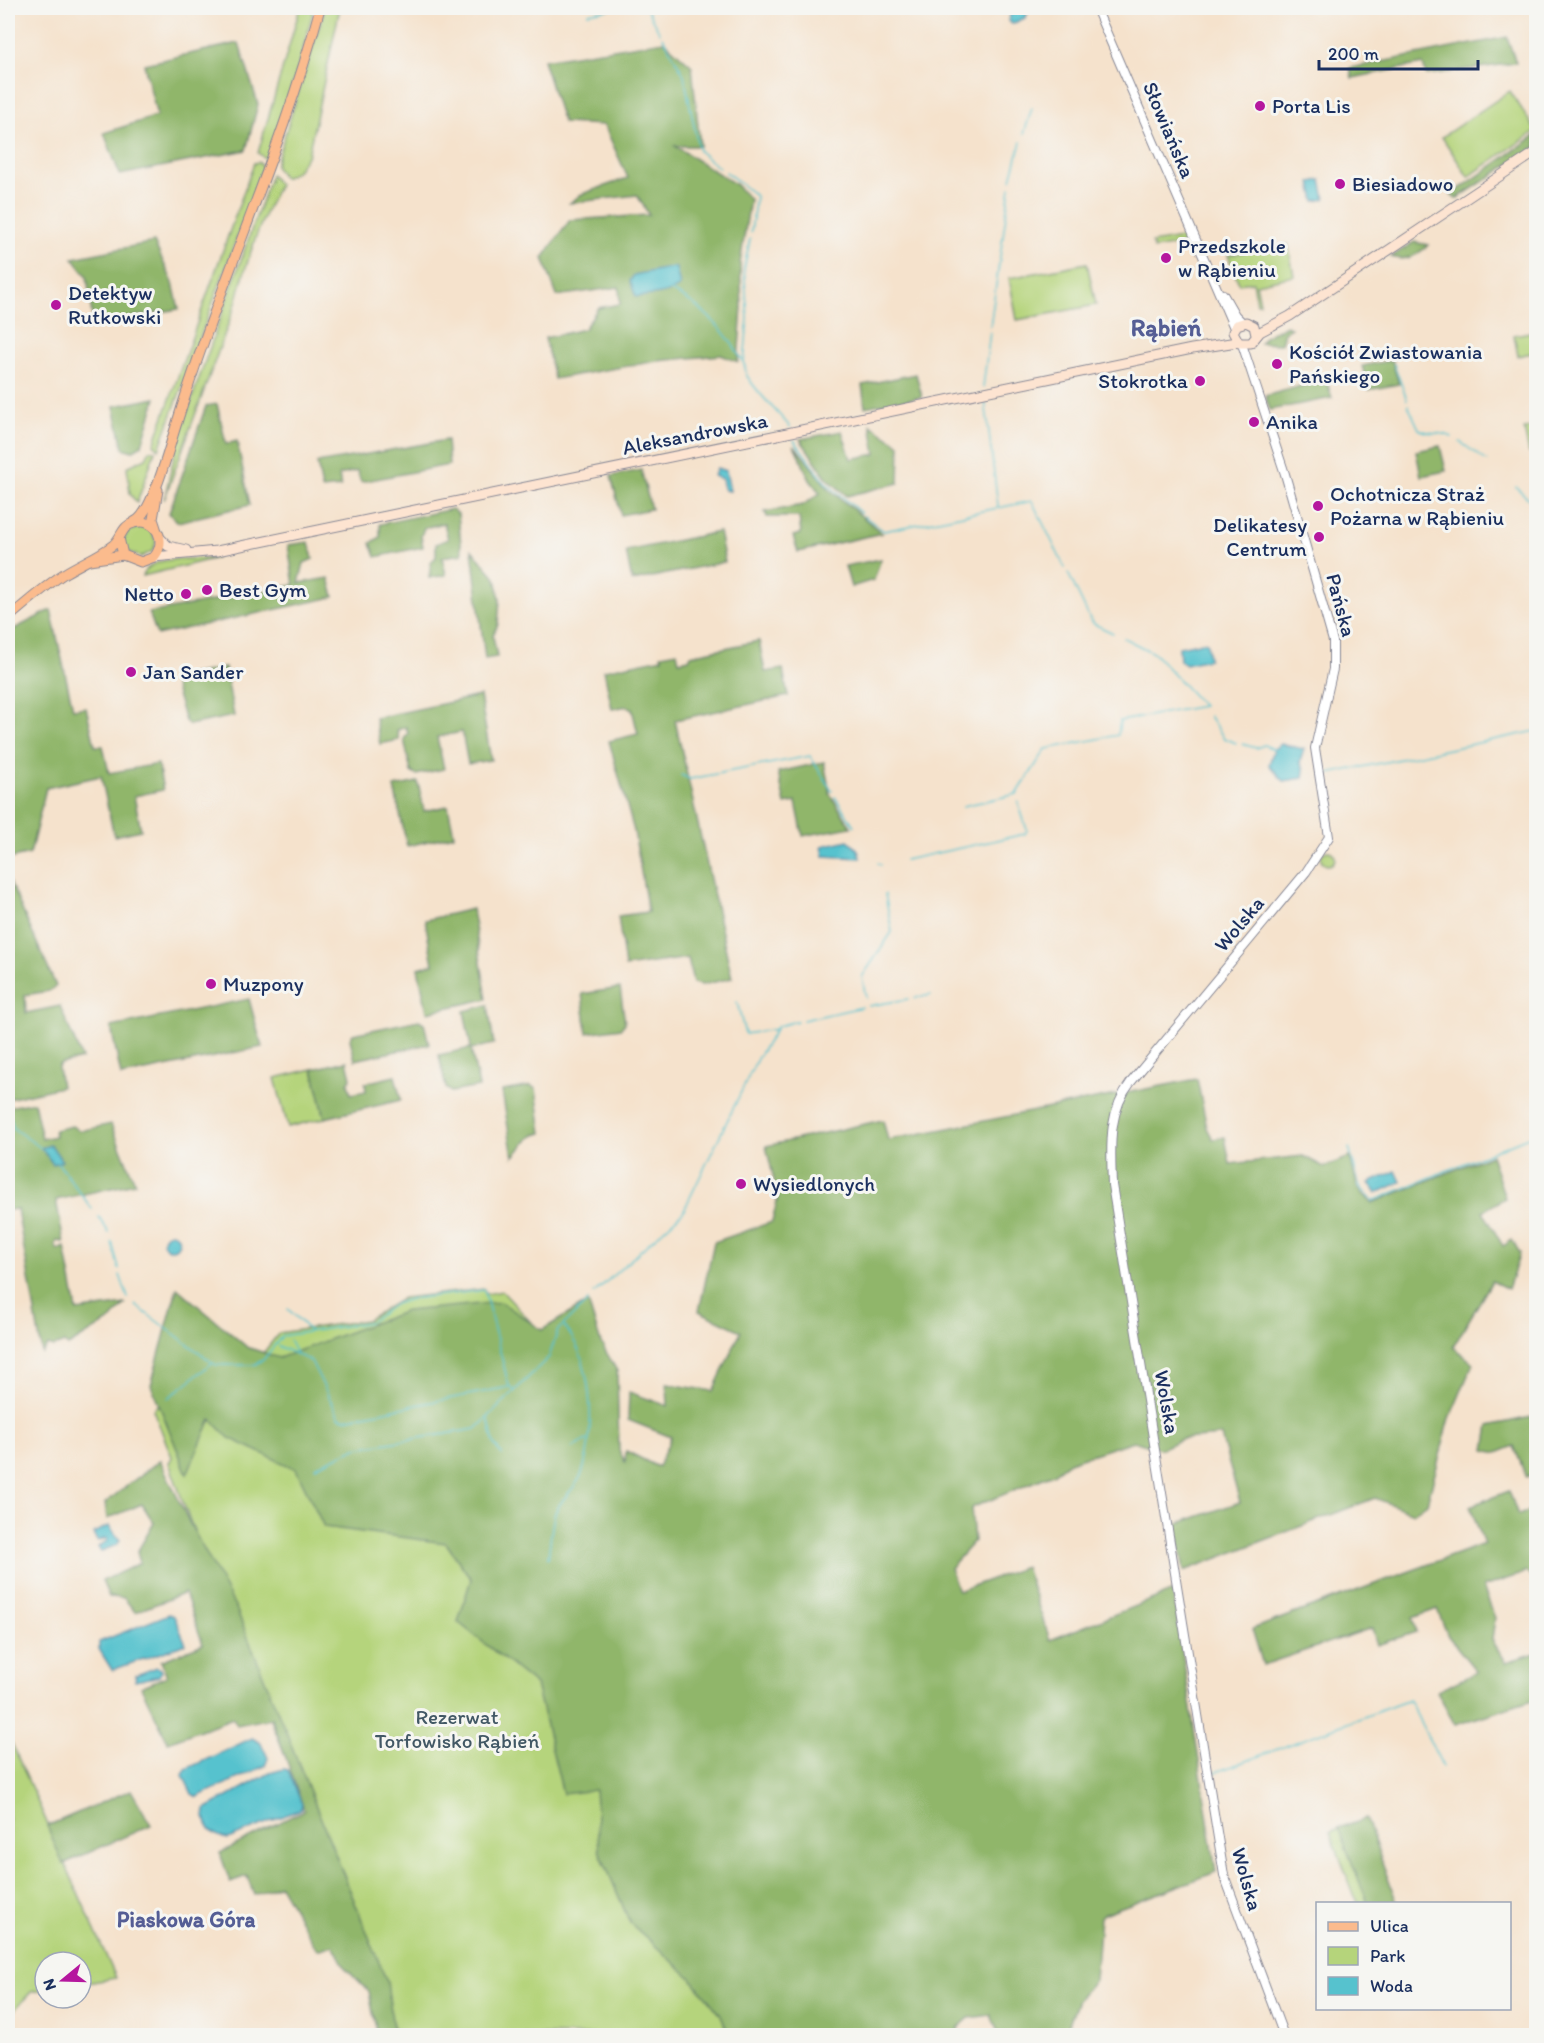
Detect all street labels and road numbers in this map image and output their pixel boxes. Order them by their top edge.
street label: Słowiańska [1138,78,1201,182]
street label: Aleksandrowska [620,407,770,460]
street label: Pańska [1321,570,1362,639]
street label: Wolska [1208,891,1269,956]
street label: Wolska [1150,1368,1185,1436]
street label: Wolska [1227,1844,1268,1913]

